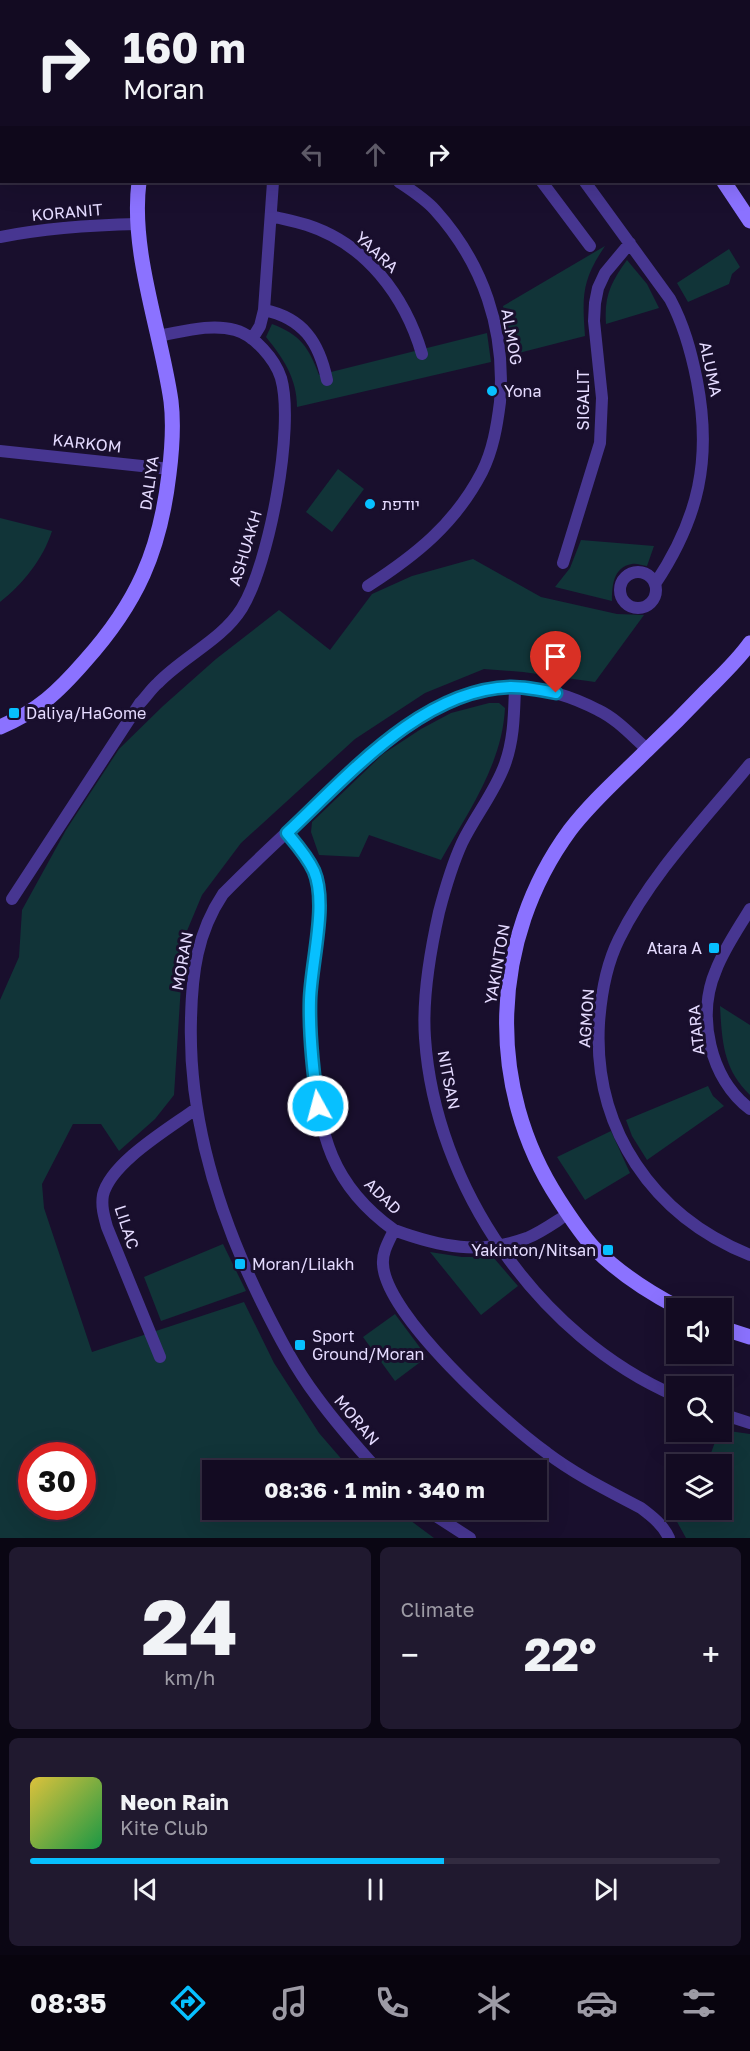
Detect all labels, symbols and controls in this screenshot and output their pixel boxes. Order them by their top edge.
text: 160 m [123,22,246,72]
icon: right [24,24,102,102]
text: Moran [123,73,205,105]
icon: left [296,138,329,171]
icon: ahead [359,138,392,171]
icon: right [422,138,455,171]
street label: KORANIT [31,199,103,225]
street label: YAARA [351,227,403,277]
street label: ALMOG [497,307,527,367]
street label: ALUMA [695,340,727,399]
street label: SIGALIT [573,369,593,431]
place label: Yona [504,381,541,401]
marker: Yona [485,384,499,398]
street label: KARKOM [52,429,122,457]
street label: DALIYA [135,454,163,512]
place label: יודפת [382,494,420,514]
marker: יודפת [363,497,377,511]
street label: ASHUAKH [224,508,266,588]
pin [530,631,581,693]
icon: arrive [539,640,572,673]
place label: Daliya/HaGome [26,703,146,723]
marker: Daliya/HaGome [7,706,21,720]
street label: YAKINTON [480,922,514,1006]
street label: MORAN [167,930,197,992]
place label: Atara A [647,938,702,958]
marker: Atara A [707,941,721,955]
street label: AGMON [574,988,598,1048]
street label: ATARA [683,1004,709,1056]
street label: NITSAN [433,1049,465,1111]
position arrow [286,1074,350,1138]
street label: ADAD [360,1174,406,1218]
street label: LILAC [111,1202,144,1252]
place label: Yakinton/Nitsan [471,1240,596,1260]
marker: Yakinton/Nitsan [601,1243,615,1257]
place label: Moran/Lilakh [252,1254,354,1274]
marker: Moran/Lilakh [233,1257,247,1271]
map controls [666,1298,732,1520]
button: sound [666,1298,732,1364]
place label: Sport Ground/Moran [312,1326,424,1364]
marker: Sport Ground/Moran [293,1338,307,1352]
button: search [666,1376,732,1442]
street label: MORAN [330,1391,384,1449]
speed limit sign: 30 [18,1442,96,1520]
button: layers [666,1454,732,1520]
text: 08:36 · 1 min · 340 m [264,1476,485,1503]
text: 24 [142,1579,238,1672]
text: Climate [401,1597,474,1621]
text: 22° [524,1627,596,1681]
text: − [401,1635,419,1674]
text: + [702,1635,720,1674]
text: km/h [164,1665,215,1689]
text: Neon Rain [120,1788,229,1815]
text: Kite Club [120,1815,208,1839]
icon: previous [129,1873,162,1906]
icon: pause [359,1873,392,1906]
icon: next [589,1873,622,1906]
icon: directions [167,1982,209,2024]
icon: music [269,1982,311,2024]
icon: phone [371,1982,413,2024]
icon: climate [473,1982,515,2024]
icon: car [576,1982,618,2024]
icon: filters [678,1982,720,2024]
text: 08:35 [30,1987,107,2019]

